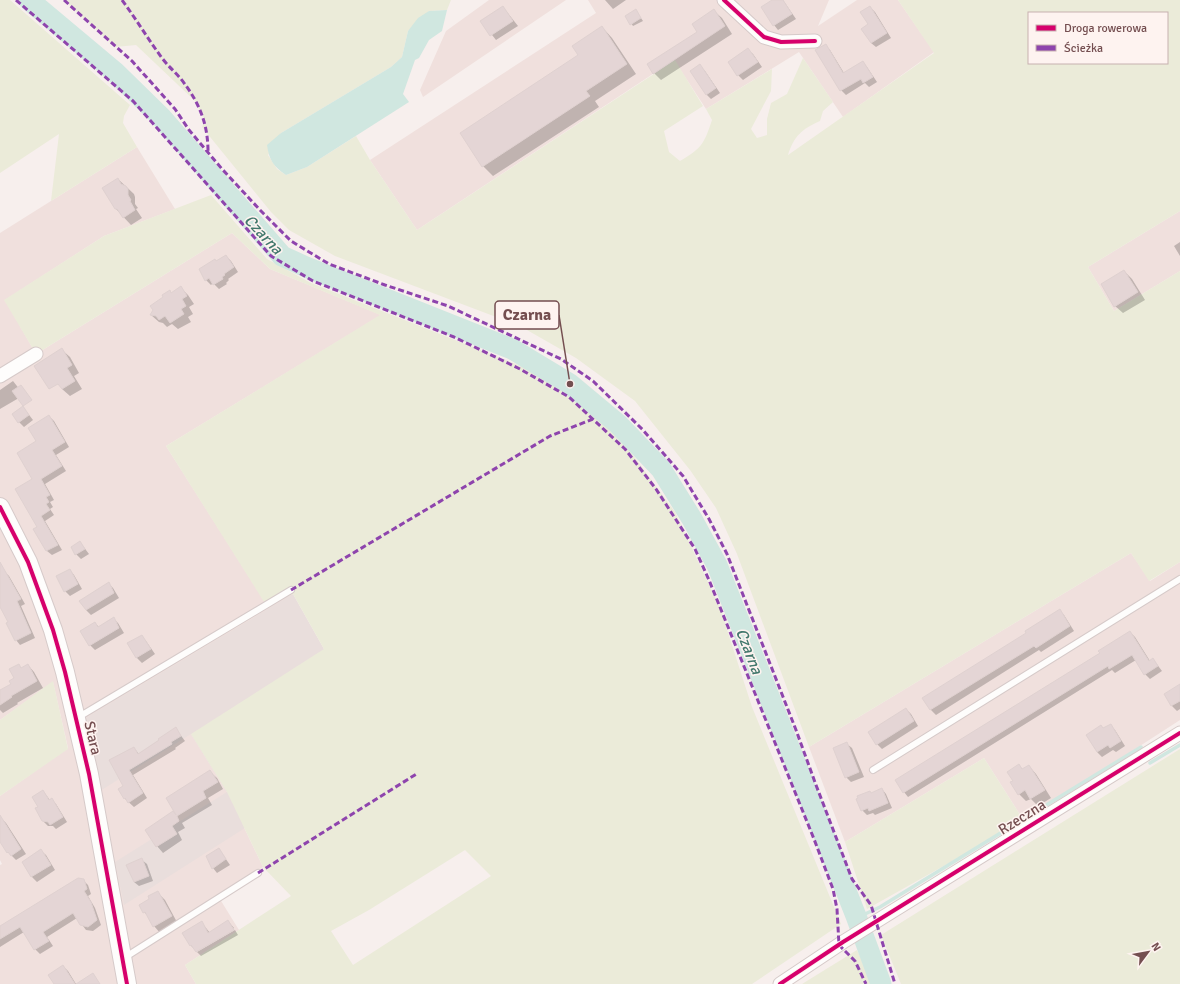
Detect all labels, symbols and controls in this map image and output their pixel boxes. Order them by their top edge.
legend [1028,12,1168,64]
text: Droga rowerowa [1064,21,1147,36]
text: Ścieżka [1064,41,1103,56]
water label: Czarna [240,210,287,260]
callout: Czarna [495,301,559,329]
text: Czarna [503,305,551,325]
water label: Czarna [731,626,767,678]
street label: Stara [80,719,106,757]
street label: Rzeczna [995,795,1049,839]
north arrow [1128,932,1168,972]
text: N [1149,940,1164,954]

